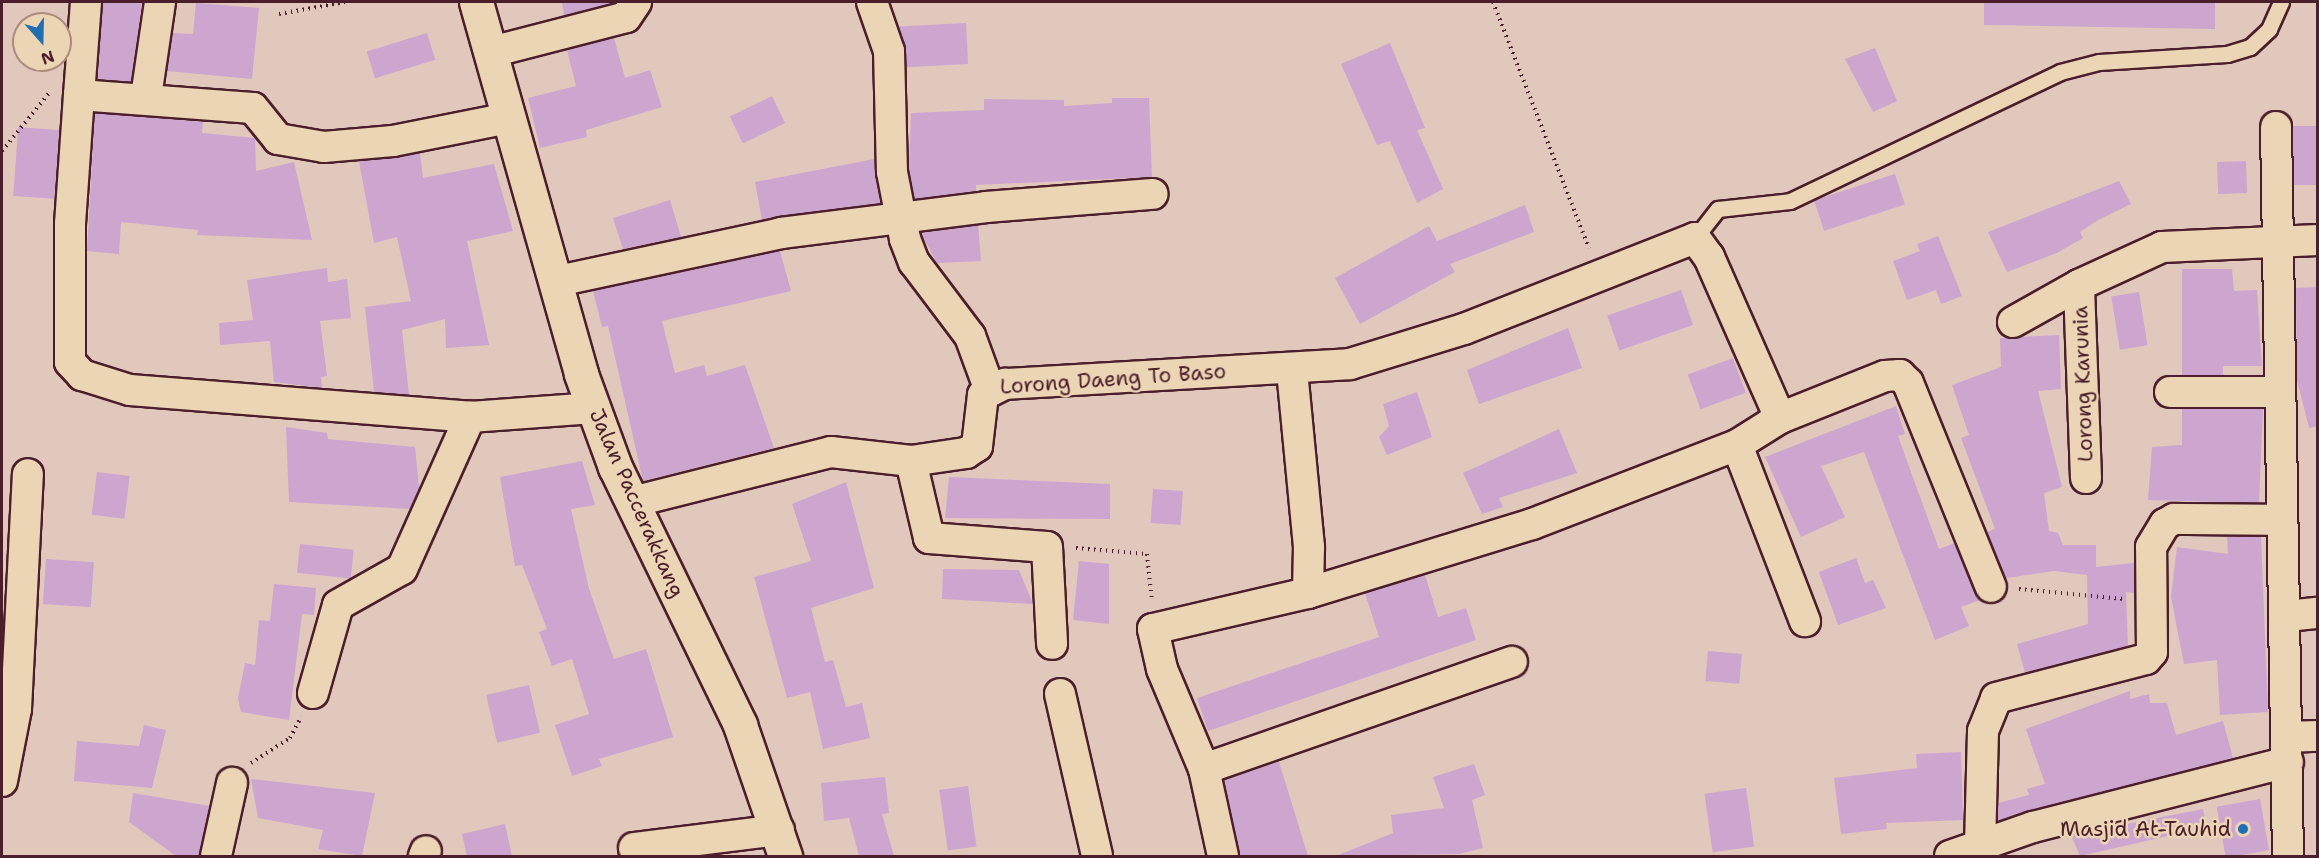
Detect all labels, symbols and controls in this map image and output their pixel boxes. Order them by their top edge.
north arrow [12,12,72,72]
text: N [38,45,57,70]
street label: Lorong Karunia [2068,306,2098,462]
street label: Lorong Daeng To Baso [999,359,1227,399]
street label: Jalan Paccerakkang [584,405,690,601]
place label: Masjid At-Tauhid [2060,816,2231,842]
marker: Masjid At-Tauhid [2236,822,2250,836]

